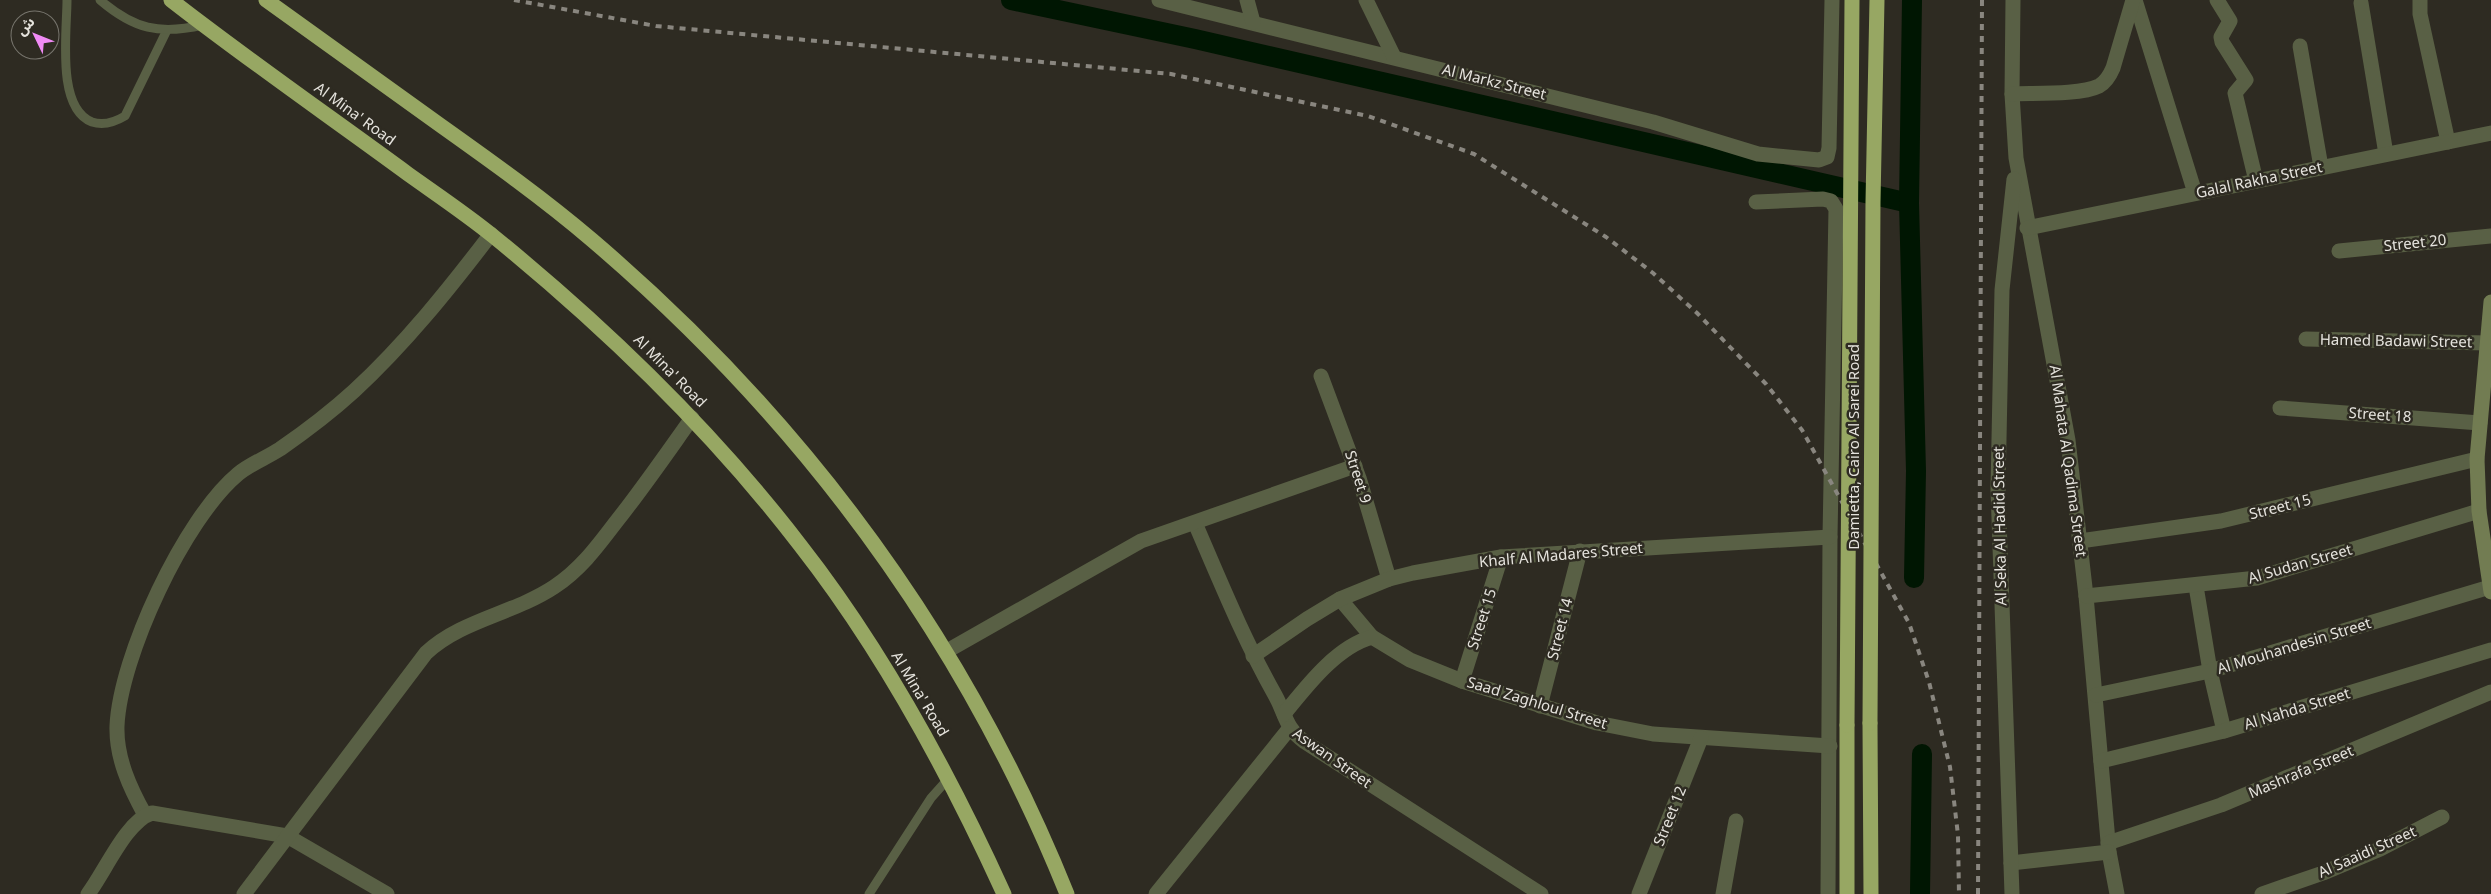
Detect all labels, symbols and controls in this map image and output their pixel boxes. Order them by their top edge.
text: ش [9,10,43,43]
north arrow [10,10,60,60]
street label: Al Markz Street [1438,54,1550,111]
street label: Al Mina' Road [307,73,403,155]
street label: Galal Rakha Street [2193,151,2326,209]
street label: Street 20 [2382,224,2448,262]
street label: Hamed Badawi Street [2320,324,2473,358]
street label: Al Mina' Road [625,326,715,416]
street label: Damietta, Cairo Al Sarei Road [1838,344,1870,550]
street label: Al Mahata Al Qadima Street [2039,363,2097,560]
street label: Street 18 [2347,397,2413,433]
street label: Al Seka Al Hadid Street [1983,445,2017,606]
street label: Street 9 [1334,446,1382,508]
street label: Street 15 [2246,484,2314,530]
street label: Khalf Al Madares Street [1478,532,1645,578]
street label: Al Sudan Street [2244,534,2357,594]
street label: Street 15 [1457,584,1507,654]
street label: Street 14 [1537,594,1583,663]
street label: Al Mouhandesin Street [2213,607,2376,685]
street label: Al Mina' Road [882,645,958,743]
street label: Saad Zaghloul Street [1463,666,1612,740]
street label: Al Nahda Street [2240,677,2355,740]
street label: Aswan Street [1285,719,1379,798]
street label: Mashrafa Street [2243,735,2359,809]
street label: Street 12 [1643,781,1697,851]
street label: Al Saaidi Street [2312,816,2422,888]

